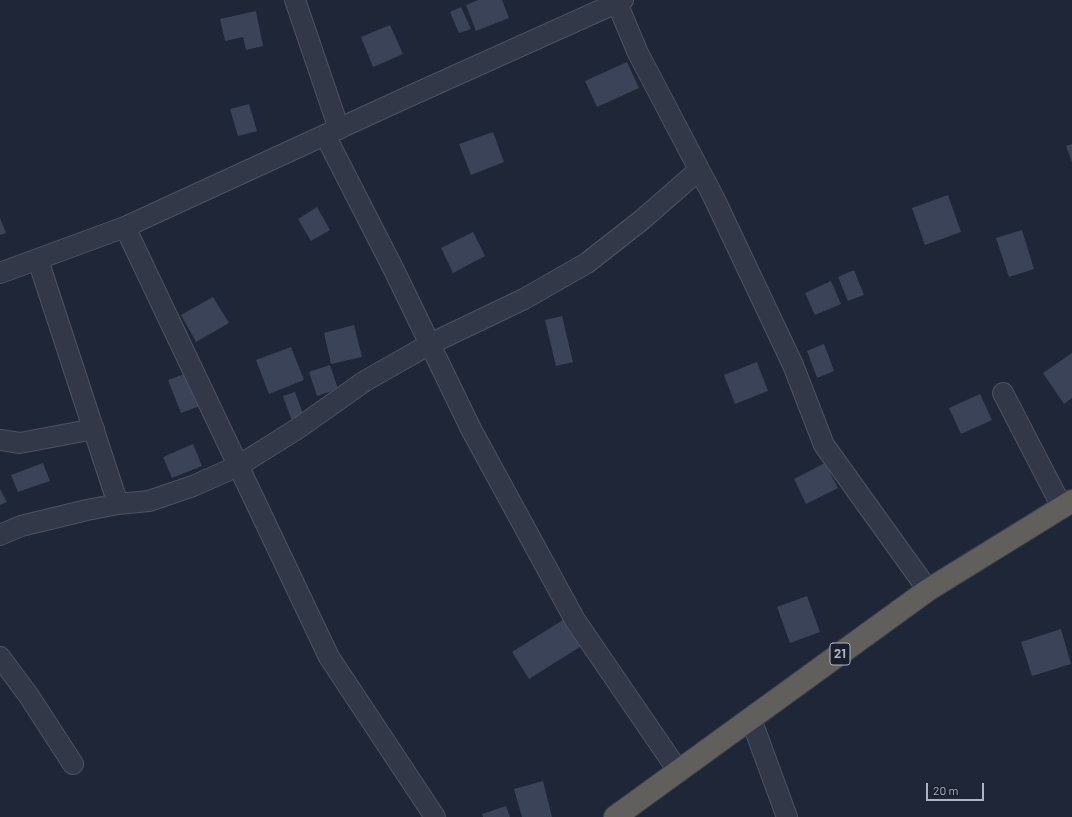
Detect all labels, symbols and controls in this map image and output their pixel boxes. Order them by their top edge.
road number: 21 [830,643,850,665]
scale bar [928,775,986,801]
text: 20 m [933,783,959,797]

